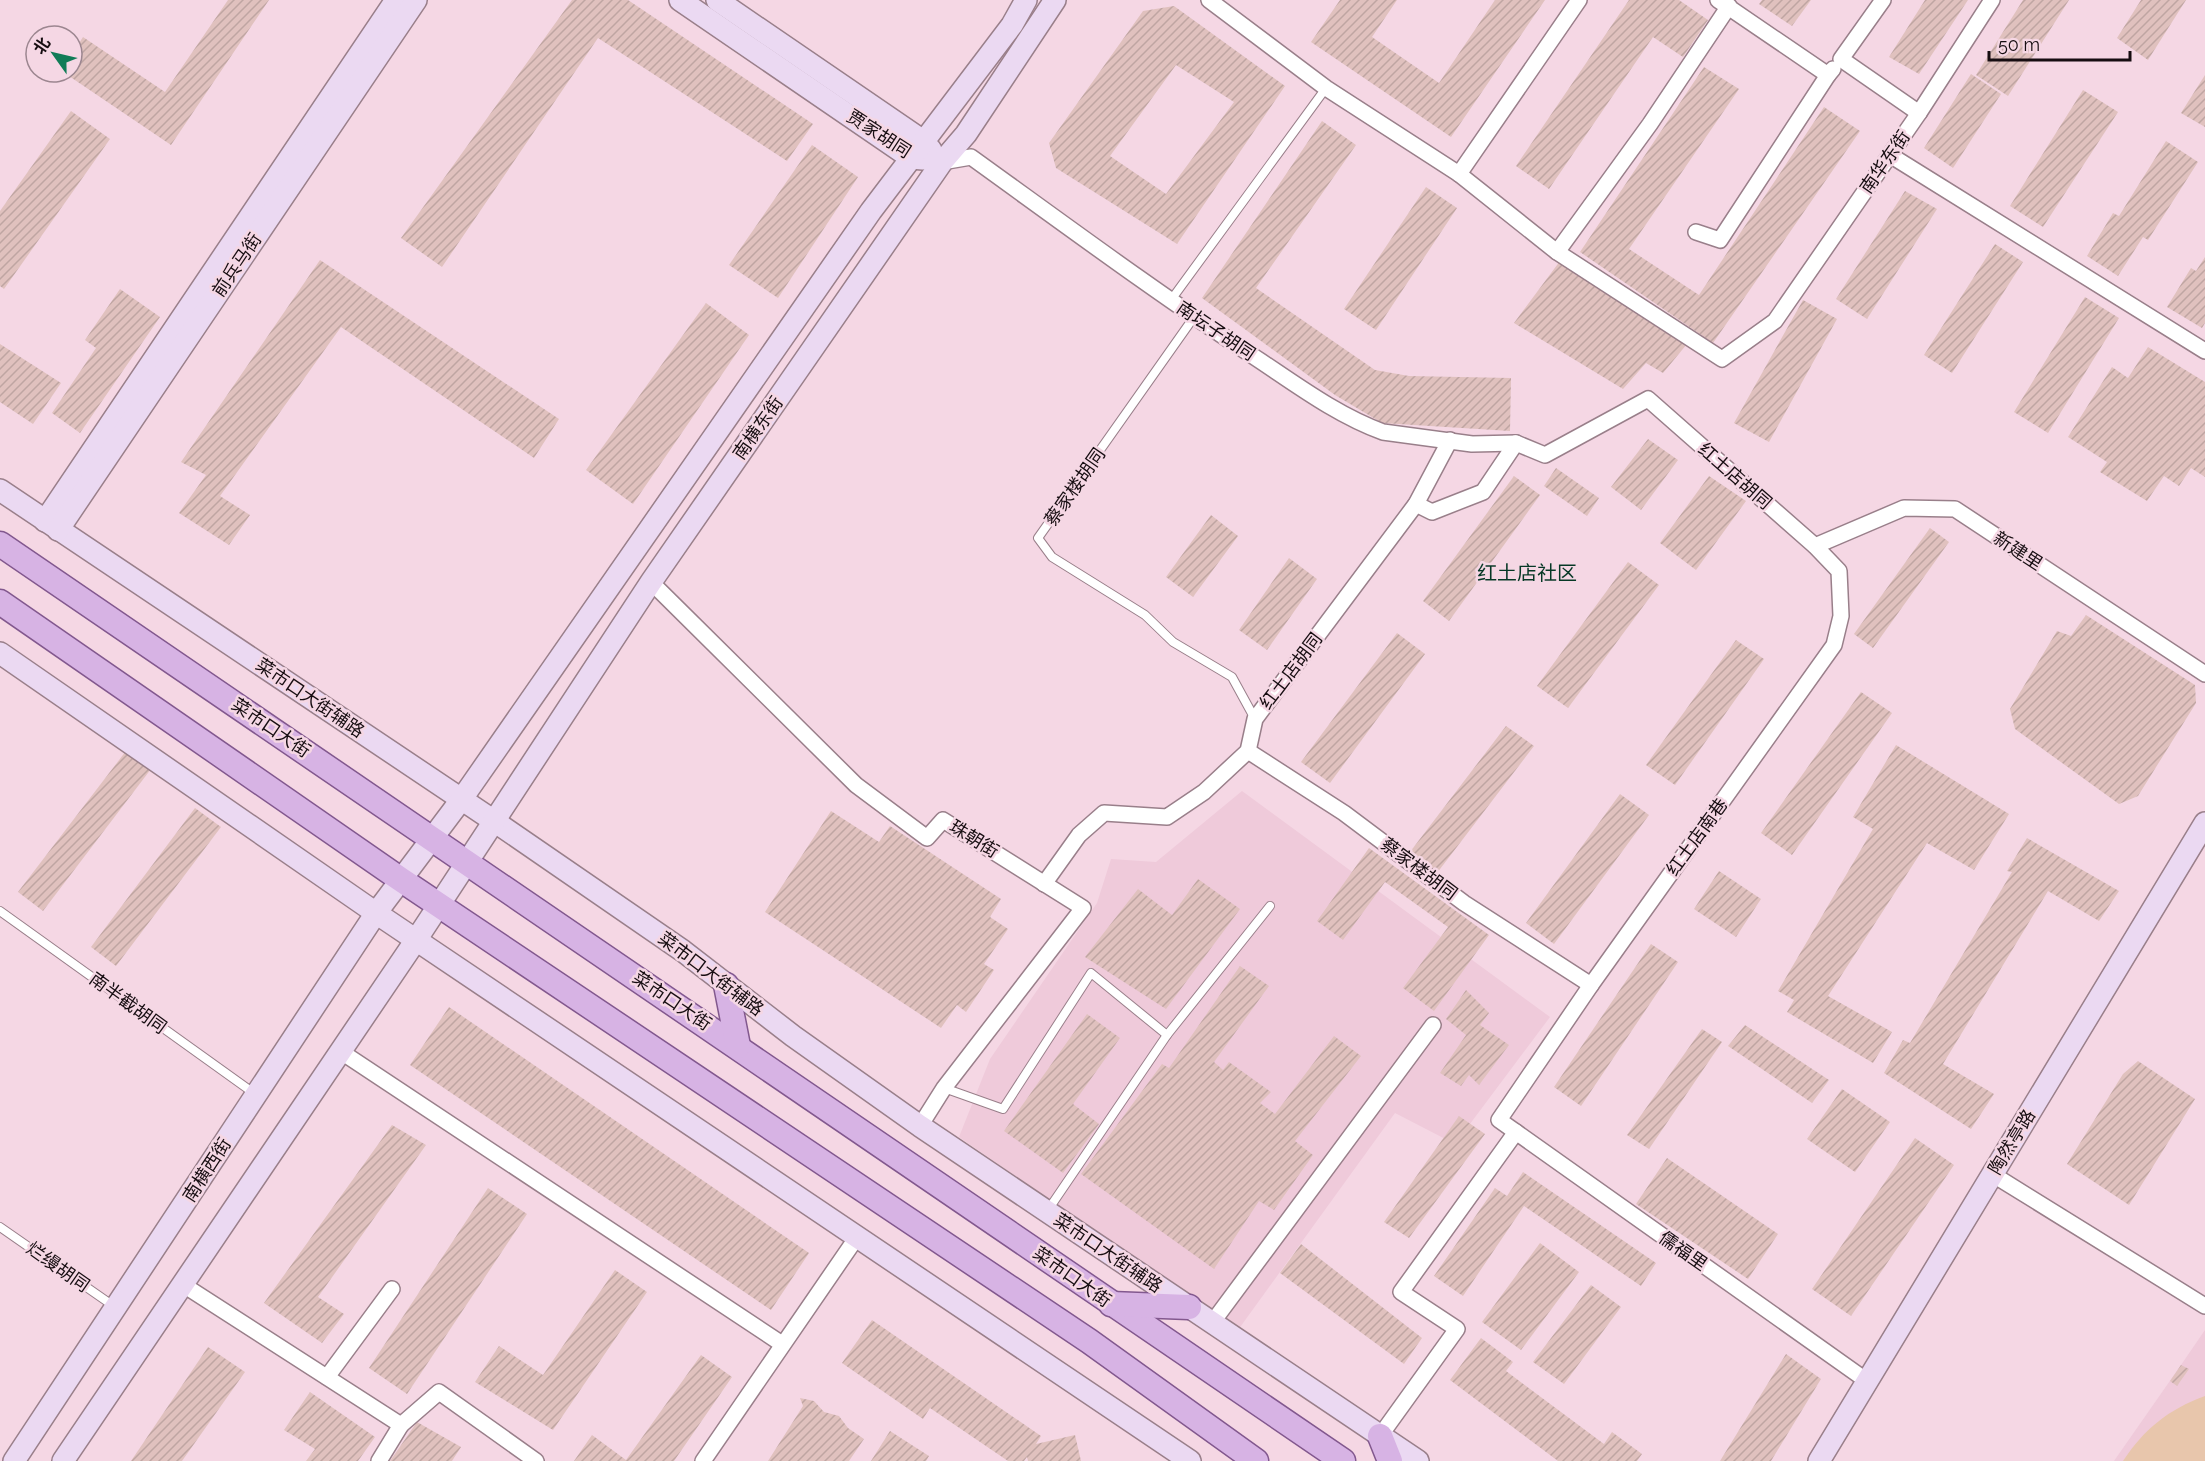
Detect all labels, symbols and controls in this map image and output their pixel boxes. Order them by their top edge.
north arrow [24,24,84,84]
scale bar [1989,24,2130,62]
text: 北 [30,34,54,58]
text: 50 m [1998,34,2040,55]
street label: 贾家胡同 [843,105,915,162]
street label: 南华东街 [1855,126,1914,197]
street label: 前兵马街 [208,229,265,300]
street label: 南坛子胡同 [1173,297,1259,364]
street label: 南横东街 [728,392,787,463]
street label: 红土店胡同 [1694,438,1776,513]
street label: 蔡家楼胡同 [1040,444,1109,530]
street label: 新建里 [1990,527,2047,574]
district label: 红土店社区 [1477,561,1577,585]
street label: 红土店胡同 [1255,628,1326,713]
street label: 菜市口大街辅路 [252,654,368,742]
street label: 菜市口大街 [228,694,314,762]
street label: 红土店南巷 [1662,794,1732,879]
street label: 珠朝街 [946,815,1003,862]
street label: 蔡家楼胡同 [1377,833,1462,904]
street label: 菜市口大街辅路 [654,927,768,1021]
street label: 菜市口大街 [629,967,715,1035]
street label: 南半截胡同 [86,968,171,1038]
street label: 陶然亭路 [1984,1105,2039,1178]
street label: 南横西街 [178,1134,235,1206]
street label: 菜市口大街辅路 [1050,1209,1166,1297]
street label: 儒福里 [1655,1227,1711,1275]
street label: 烂缦胡同 [23,1237,94,1296]
street label: 菜市口大街 [1029,1242,1115,1312]

